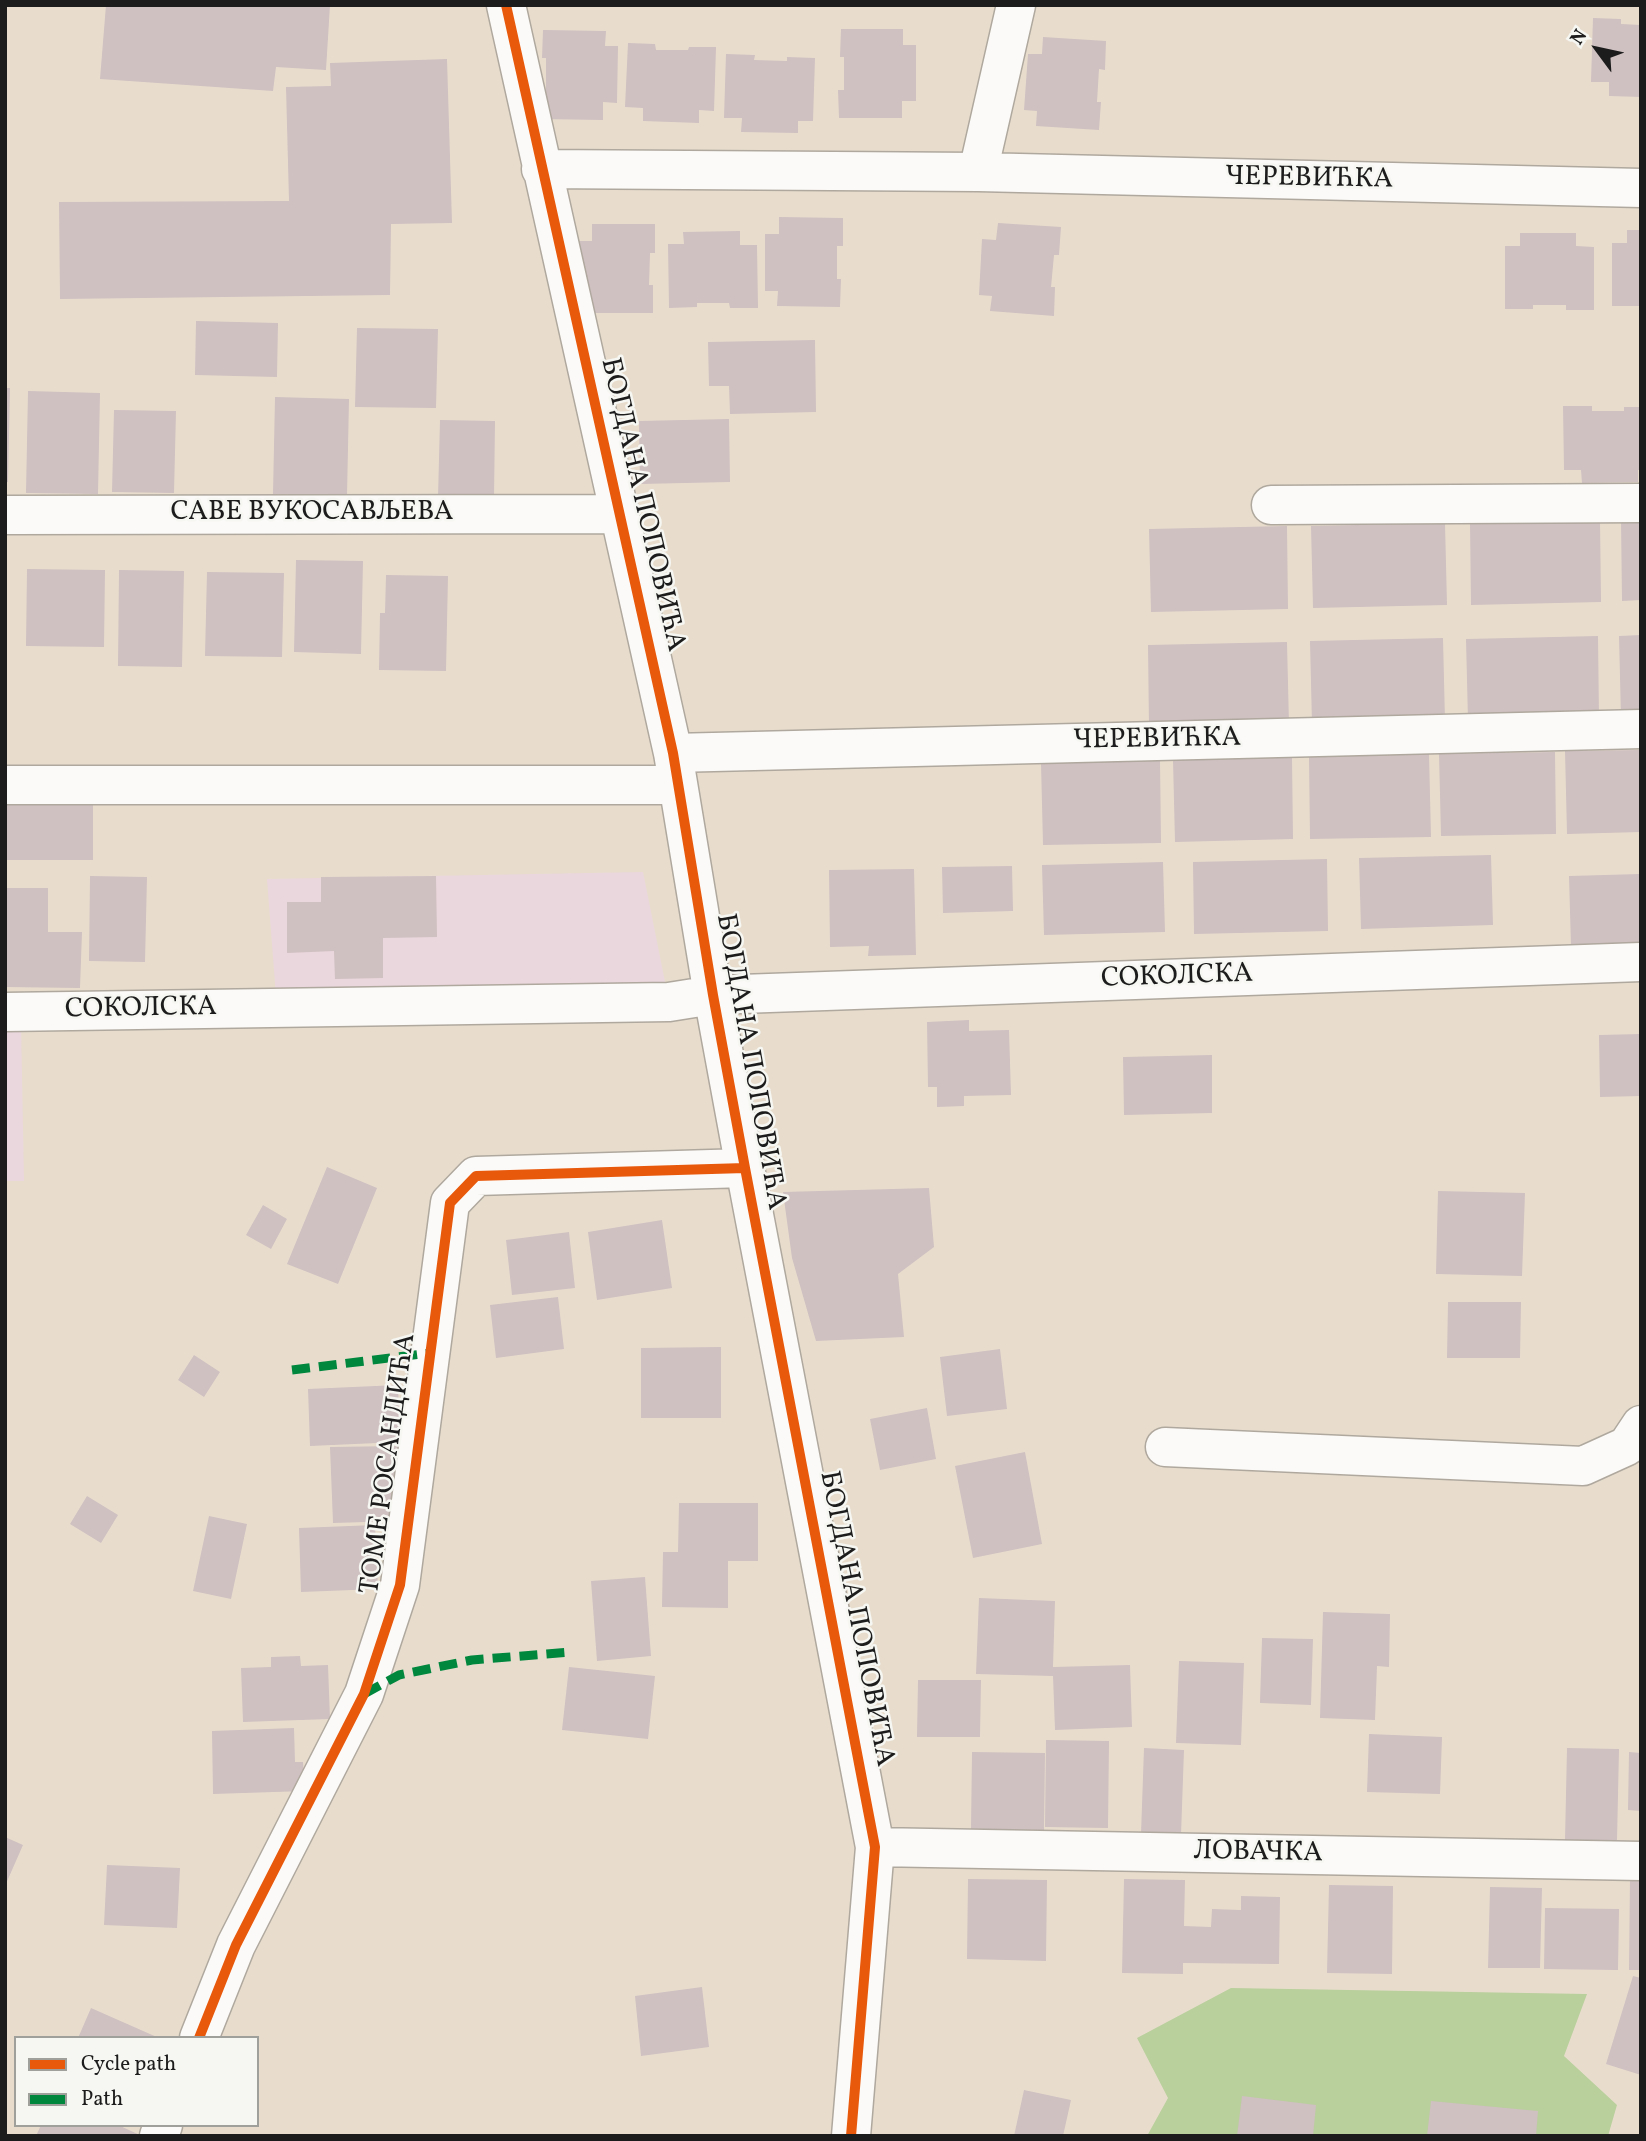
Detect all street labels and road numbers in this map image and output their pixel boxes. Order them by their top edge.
street label: ЧЕРЕВИЋКА [1225,162,1393,198]
street label: БОГДАНА ПОПОВИЋА [591,355,691,655]
street label: САВЕ ВУКОСАВЉЕВА [171,497,453,531]
street label: ЧЕРЕВИЋКА [1073,723,1241,759]
street label: БОГДАНА ПОПОВИЋА [706,911,792,1213]
street label: СОКОЛСКА [1100,959,1254,997]
street label: СОКОЛСКА [65,992,217,1028]
street label: ТОМЕ РОСАНДИЋА [355,1331,425,1597]
street label: БОГДАНА ПОПОВИЋА [810,1468,900,1770]
street label: ЛОВАЧКА [1193,1836,1323,1872]

